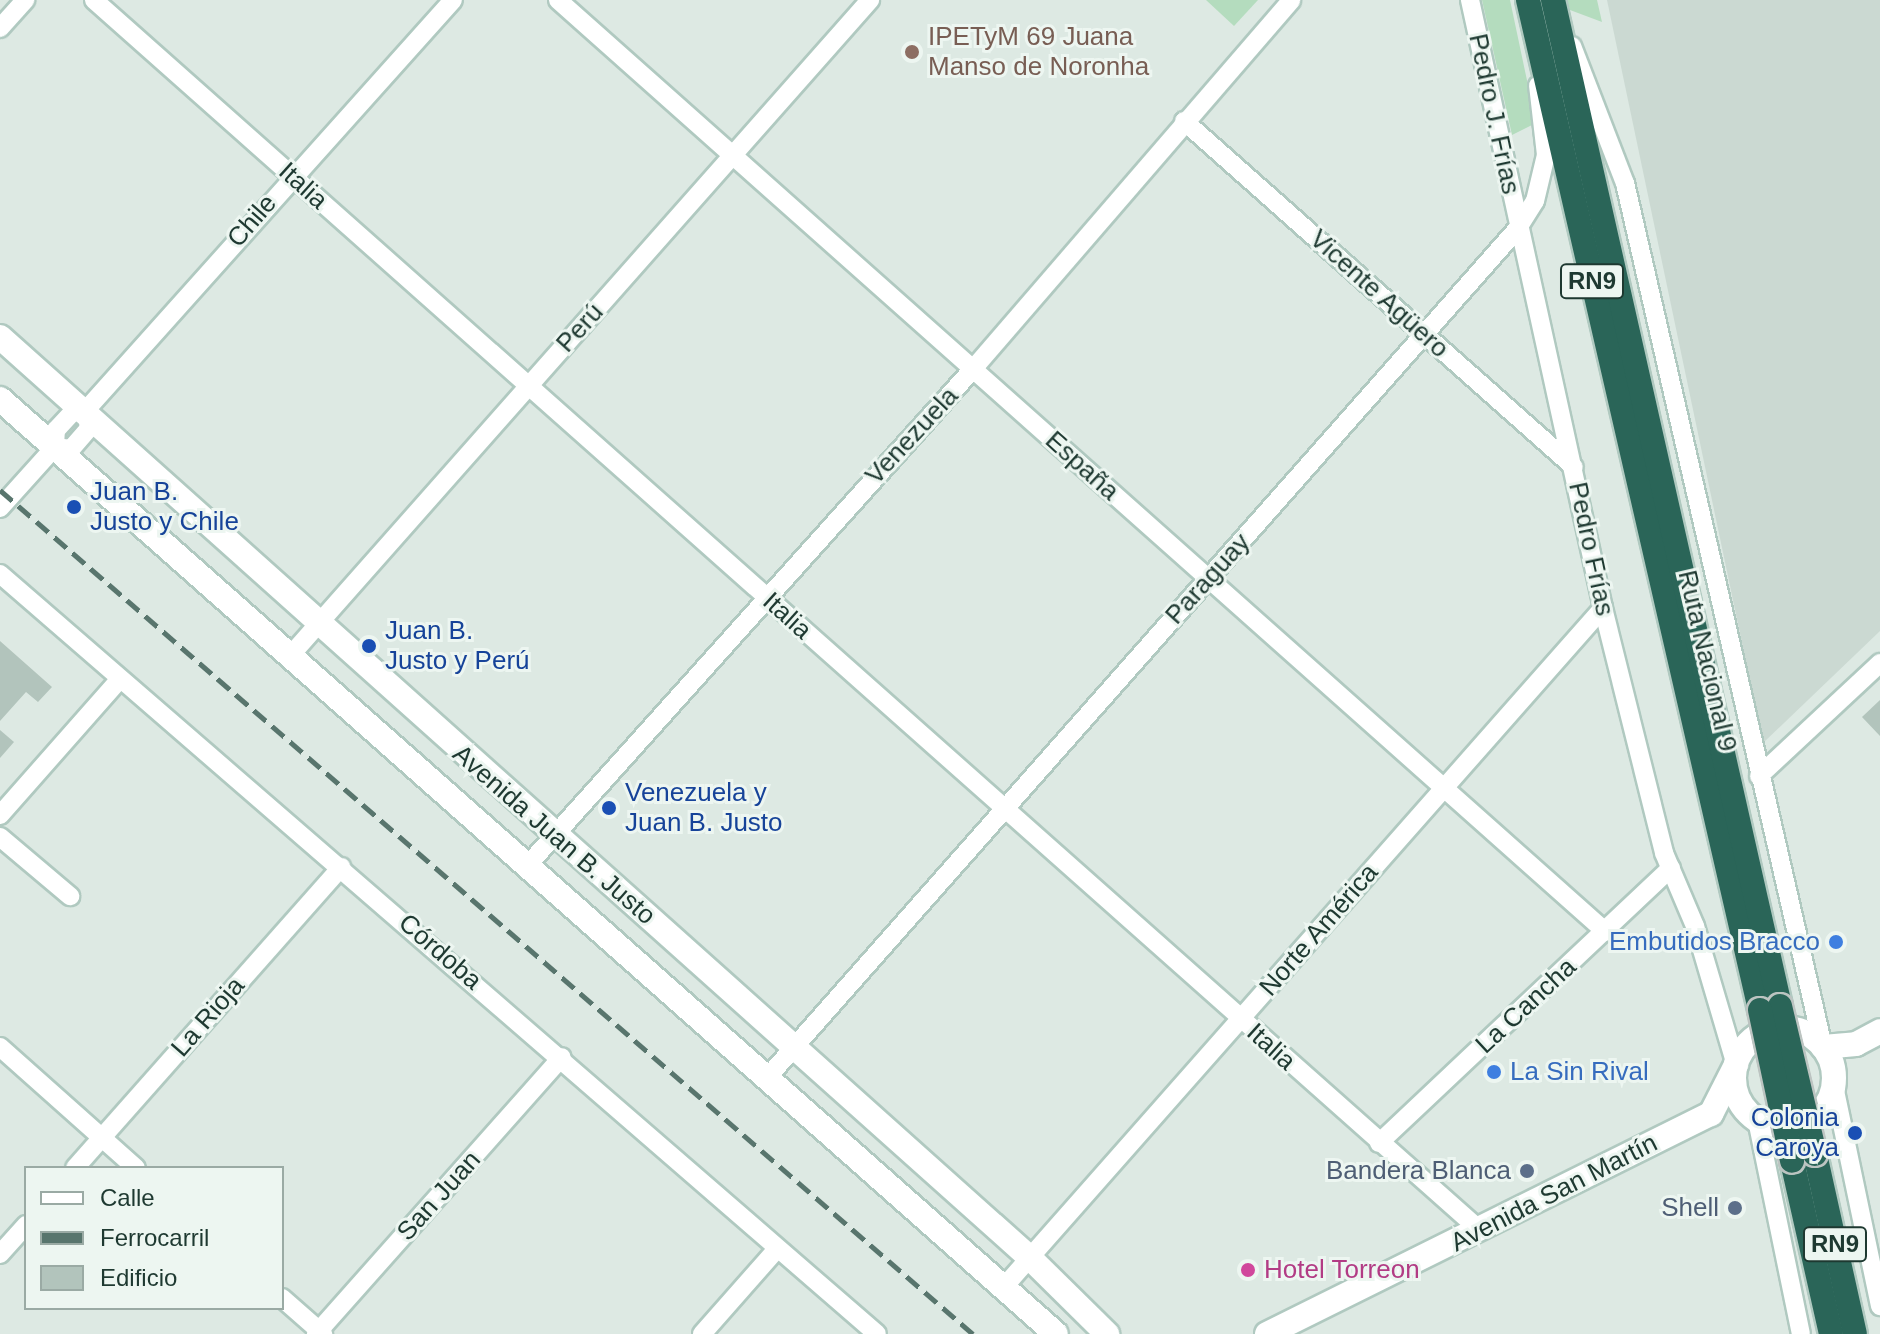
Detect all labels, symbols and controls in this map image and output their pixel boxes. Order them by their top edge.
place label: IPETyM 69 Juana Manso de Noronha [928,21,1149,82]
street label: Pedro J. Frías [1462,31,1526,197]
marker: IPETyM 69 Juana Manso de Noronha [903,43,921,61]
street label: Italia [272,156,334,216]
street label: Chile [221,188,283,254]
street label: Vicente Agüero [1303,223,1455,365]
road number: RN9 [1558,261,1626,301]
street label: Perú [550,297,610,359]
street label: Venezuela [859,381,965,491]
street label: España [1039,425,1125,507]
place label: Juan B. Justo y Chile [90,476,239,538]
street label: Pedro Frías [1562,479,1620,619]
marker: Juan B. Justo y Chile [65,498,83,516]
street label: Paraguay [1159,527,1257,631]
street label: Ruta Nacional 9 [1671,567,1743,755]
street label: Italia [756,586,818,646]
place label: Juan B. Justo y Perú [385,615,530,676]
marker: Juan B. Justo y Perú [360,637,378,655]
street label: Avenida Juan B. Justo [446,739,662,931]
place label: Venezuela y Juan B. Justo [625,777,783,838]
marker: Venezuela y Juan B. Justo [600,799,618,817]
street label: Norte América [1253,857,1385,1003]
street label: Córdoba [392,908,488,996]
place label: Embutidos Bracco [1609,926,1820,958]
marker: Embutidos Bracco [1827,933,1845,951]
street label: La Cancha [1469,952,1583,1060]
street label: La Rioja [165,971,251,1063]
street label: Italia [1240,1017,1302,1077]
place label: La Sin Rival [1510,1056,1649,1088]
marker: La Sin Rival [1485,1063,1503,1081]
place label: Colonia Caroya [1751,1102,1839,1164]
marker: Colonia Caroya [1846,1124,1864,1142]
street label: Avenida San Martín [1445,1127,1663,1259]
street label: San Juan [391,1145,487,1247]
place label: Bandera Blanca [1326,1155,1511,1187]
marker: Bandera Blanca [1518,1162,1536,1180]
legend [24,1166,284,1310]
text: Calle [100,1184,155,1211]
place label: Shell [1661,1192,1719,1224]
marker: Shell [1726,1199,1744,1217]
text: Ferrocarril [100,1224,209,1251]
road number: RN9 [1801,1224,1869,1264]
place label: Hotel Torreon [1264,1254,1420,1286]
marker: Hotel Torreon [1239,1261,1257,1279]
text: Edificio [100,1264,177,1291]

